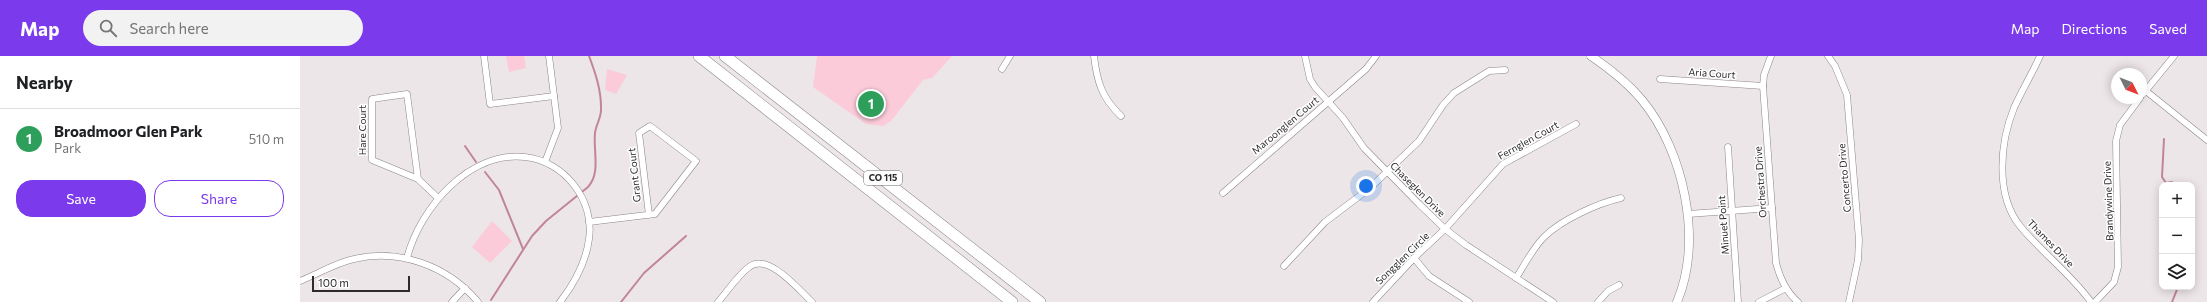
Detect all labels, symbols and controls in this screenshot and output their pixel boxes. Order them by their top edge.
search box [83,10,363,46]
text: Map [20,17,59,40]
icon: search [97,17,119,39]
text: Search here [129,19,209,37]
text: Map [2011,20,2040,37]
text: Directions [2062,20,2127,37]
text: Saved [2149,20,2187,37]
street label: Aria Court [1688,65,1736,81]
north arrow [2111,68,2147,104]
text: Nearby [16,72,73,93]
pin: 1 [858,89,884,119]
street label: Maroonglen Court [1249,94,1321,156]
street label: Hare Court [356,105,368,155]
street label: Fernglen Court [1495,118,1561,162]
text: Broadmoor Glen Park [54,122,203,140]
text: 1 [26,131,32,147]
text: 510 m [249,131,284,147]
text: Park [54,140,81,156]
street label: Concerto Drive [1835,143,1853,213]
street label: Orchestra Drive [1752,146,1768,218]
street label: Grant Court [625,147,643,203]
street label: Chaseglen Drive [1388,159,1448,219]
street label: Brandywine Drive [2101,161,2115,241]
road number: CO 115 [864,171,902,185]
your location [1356,176,1376,196]
button: Save [16,180,146,217]
button: Share [154,180,284,217]
map controls [2159,182,2195,290]
button: + [2159,182,2195,218]
street label: Minuet Point [1715,195,1731,255]
street label: Thames Drive [2025,217,2077,269]
button: − [2159,218,2195,254]
street label: Songglen Circle [1373,229,1431,287]
button: layers [2159,254,2195,290]
scale bar [312,274,410,293]
text: 100 m [318,276,349,289]

